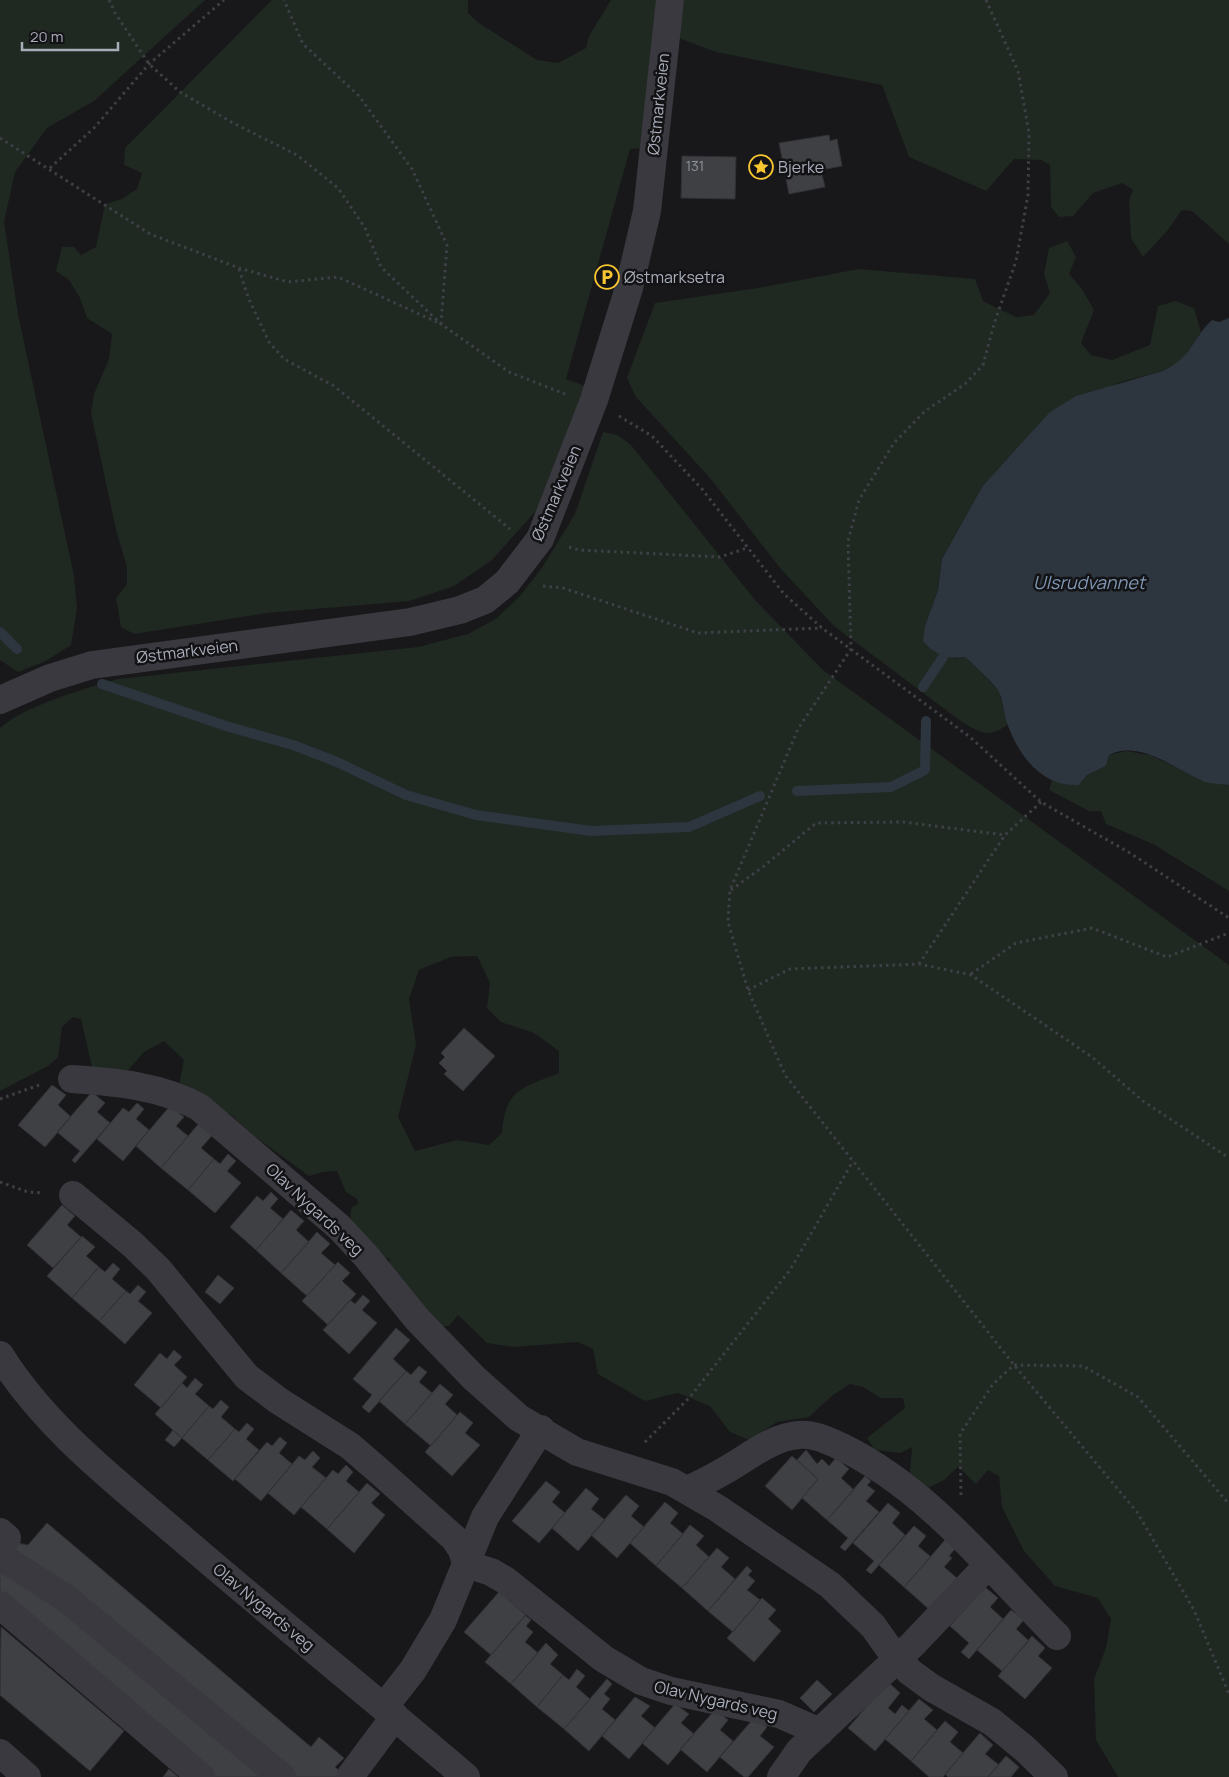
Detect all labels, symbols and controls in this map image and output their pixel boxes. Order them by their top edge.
scale bar [22,20,119,52]
text: 20 m [30,26,63,47]
street label: Østmarkveien [642,52,674,156]
place icon: Bjerke [748,154,774,180]
house number: 131 [686,156,704,175]
place label: Bjerke [778,156,824,178]
parking icon: Østmarksetra [594,264,620,290]
place label: Østmarksetra [624,266,725,288]
street label: Østmarkveien [526,442,586,544]
water label: Ulsrudvannet [1033,570,1147,594]
street label: Østmarkveien [135,634,239,668]
street label: Olav Nygards veg [261,1158,369,1260]
street label: Olav Nygards veg [209,1558,319,1656]
street label: Olav Nygards veg [652,1675,780,1725]

